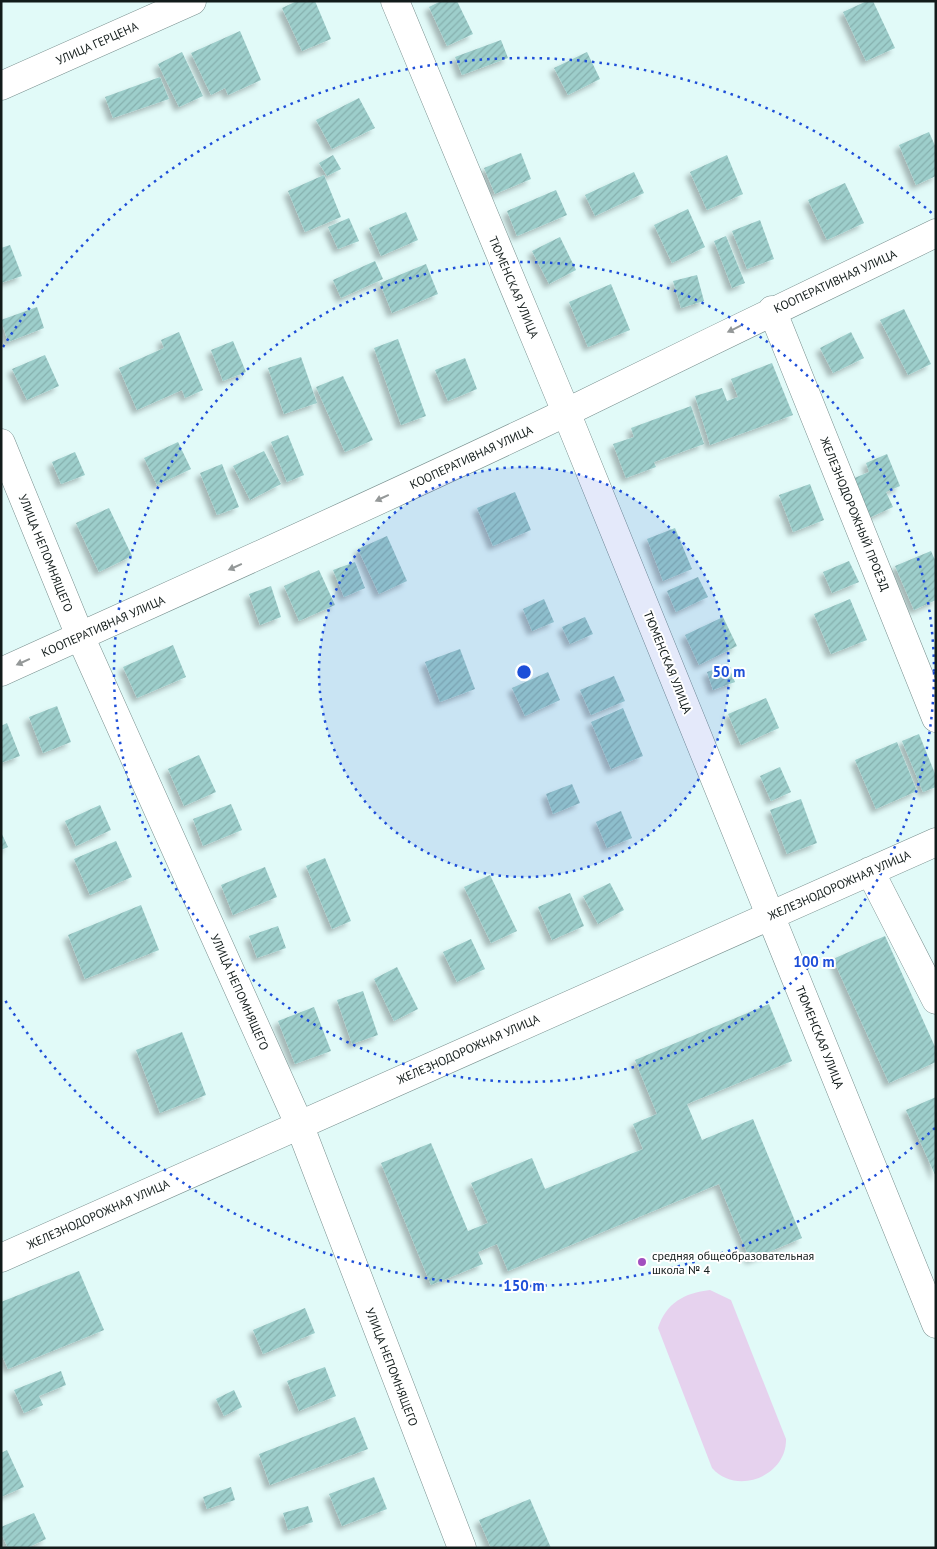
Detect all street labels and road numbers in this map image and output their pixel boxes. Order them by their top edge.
street label: УЛИЦА ГЕРЦЕНА [54,18,140,68]
street label: ТЮМЕНСКАЯ УЛИЦА [486,234,542,340]
street label: КООПЕРАТИВНАЯ УЛИЦА [771,246,899,316]
street label: КООПЕРАТИВНАЯ УЛИЦА [407,422,535,492]
street label: ЖЕЛЕЗНОДОРОЖНЫЙ ПРОЕЗД [817,434,893,593]
street label: УЛИЦА НЕПОМНЯЩЕГО [16,492,76,614]
street label: КООПЕРАТИВНАЯ УЛИЦА [39,592,167,660]
street label: ТЮМЕНСКАЯ УЛИЦА [641,608,695,716]
street label: ЖЕЛЕЗНОДОРОЖНАЯ УЛИЦА [764,847,913,924]
street label: УЛИЦА НЕПОМНЯЩЕГО [208,932,272,1052]
street label: ТЮМЕНСКАЯ УЛИЦА [793,983,847,1091]
street label: ЖЕЛЕЗНОДОРОЖНАЯ УЛИЦА [393,1011,542,1088]
street label: ЖЕЛЕЗНОДОРОЖНАЯ УЛИЦА [23,1176,172,1253]
street label: УЛИЦА НЕПОМНЯЩЕГО [363,1306,421,1428]

